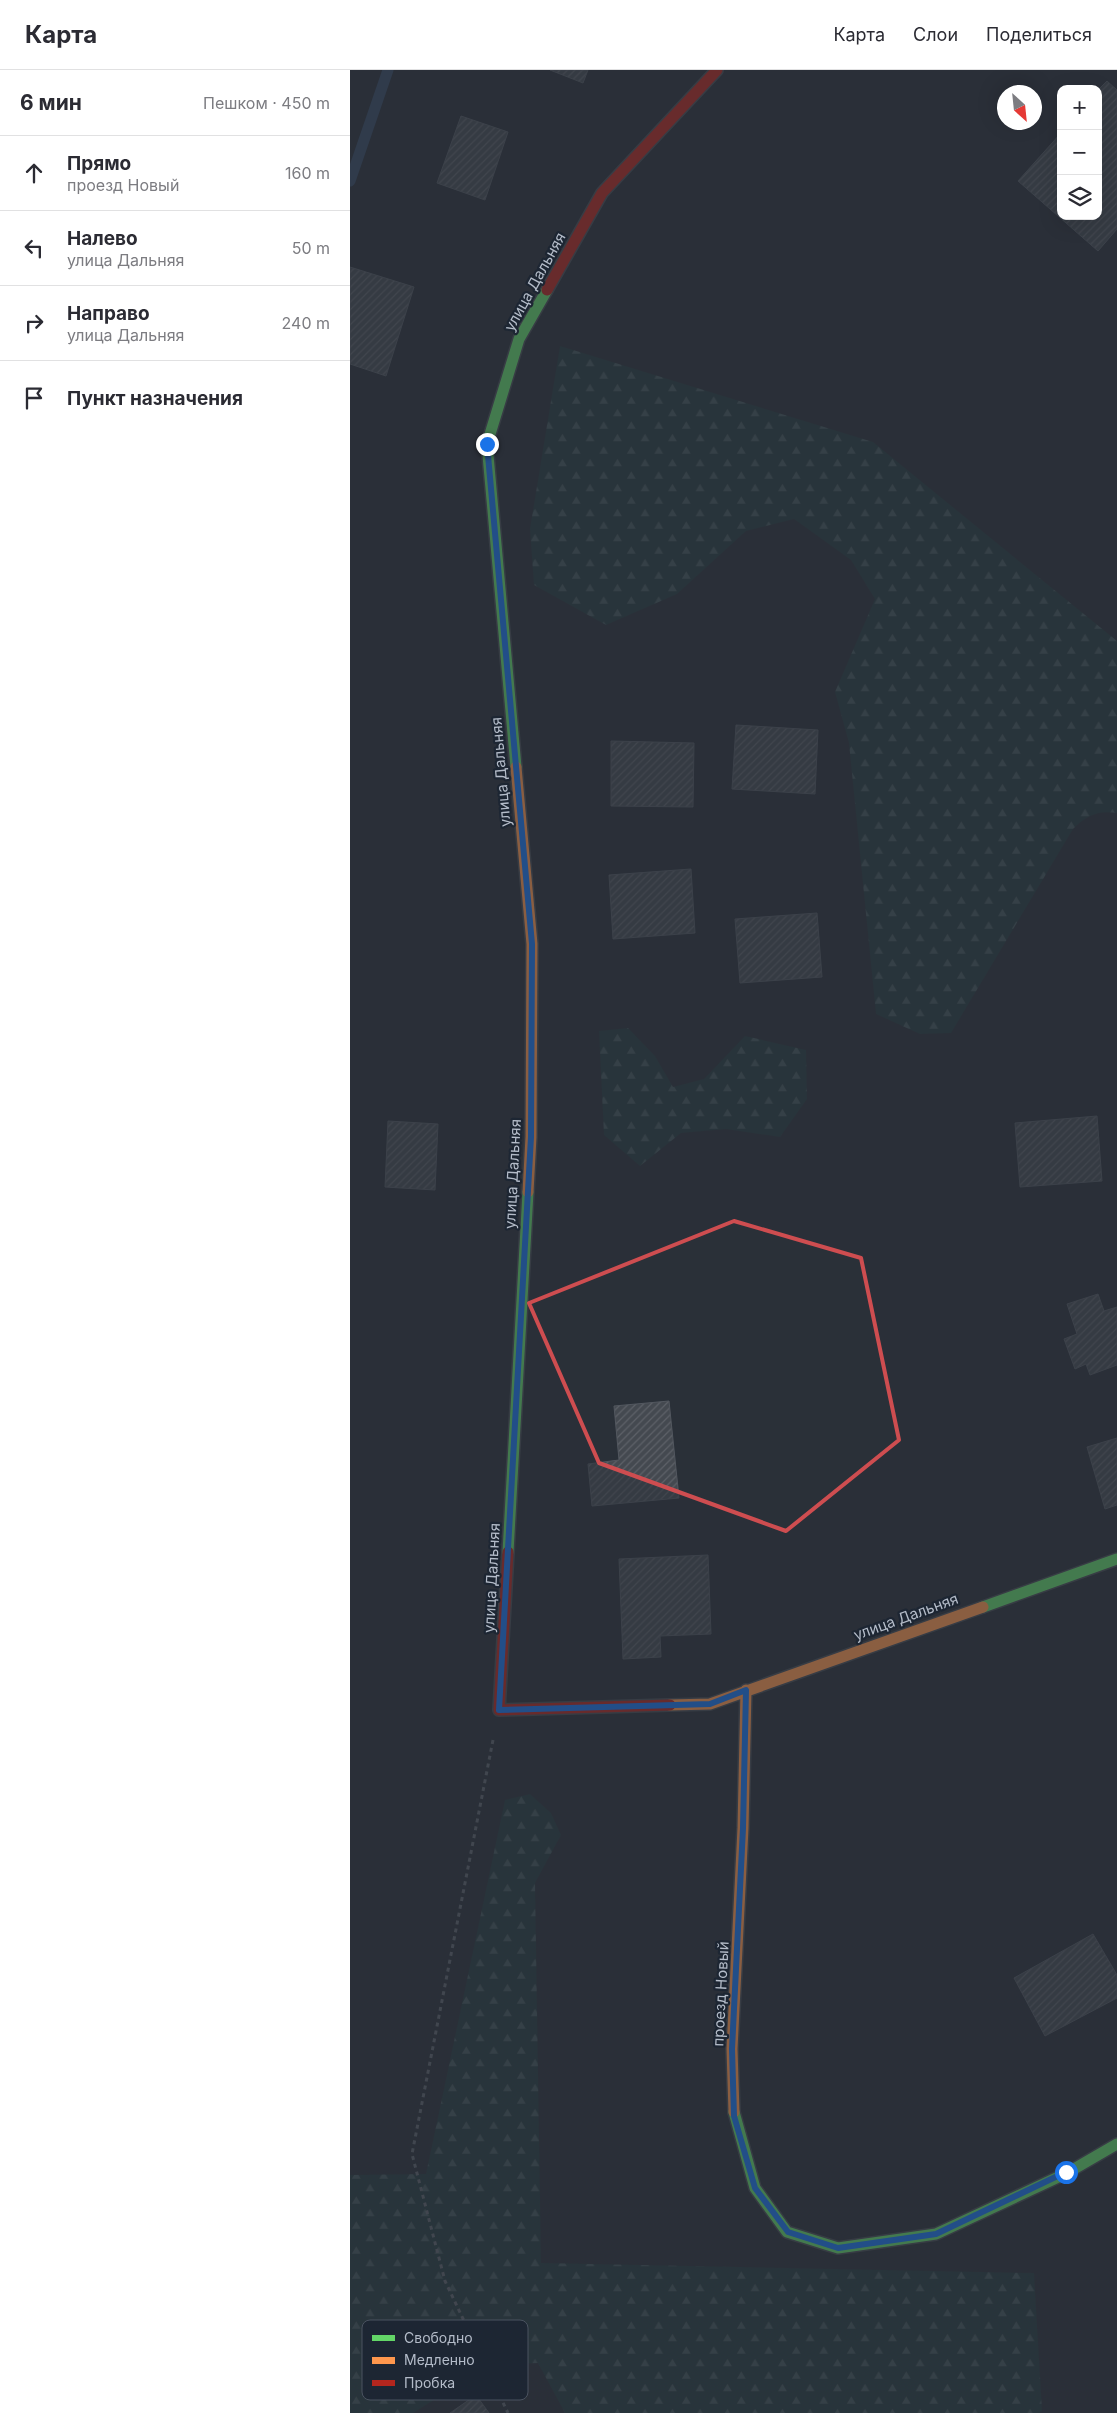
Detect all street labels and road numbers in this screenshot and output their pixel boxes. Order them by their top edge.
street label: улица Дальняя [500,229,570,334]
street label: улица Дальняя [486,716,515,828]
street label: улица Дальняя [500,1119,525,1229]
street label: улица Дальняя [479,1523,504,1633]
street label: улица Дальняя [851,1589,961,1644]
street label: проезд Новый [708,1941,733,2047]

